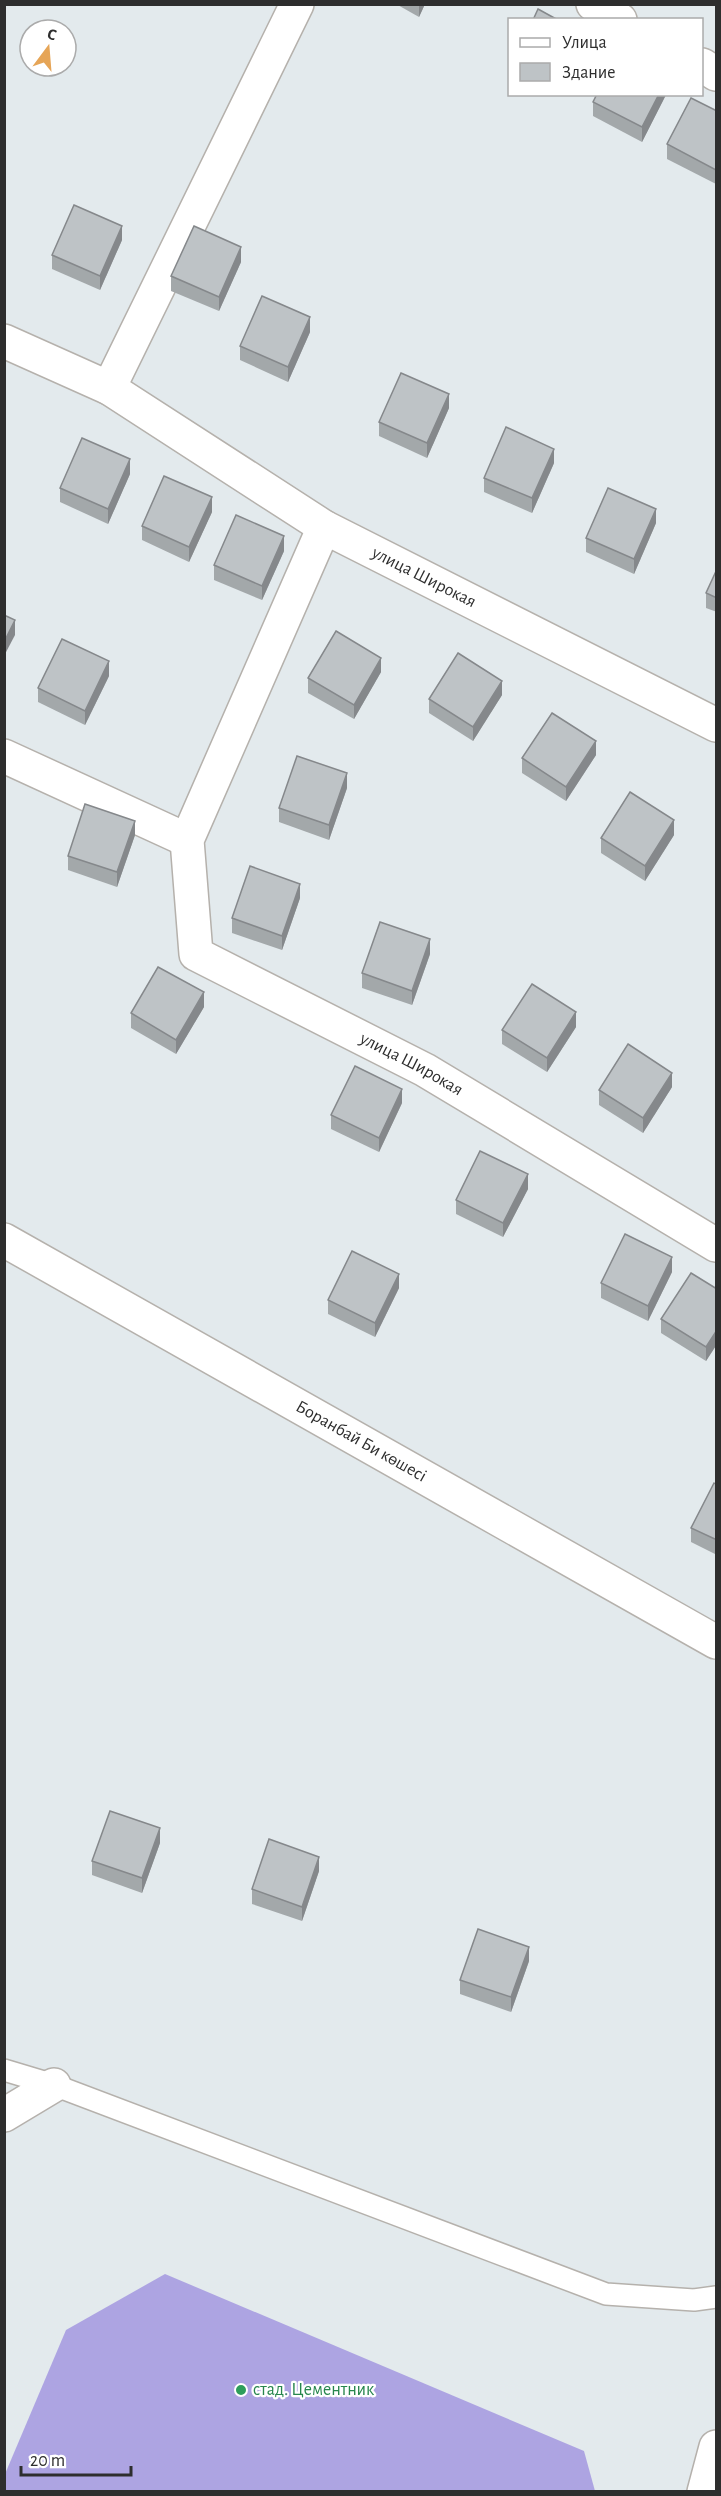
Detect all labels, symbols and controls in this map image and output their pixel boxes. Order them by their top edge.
north arrow [18,18,78,78]
legend [508,18,703,96]
text: С [45,26,58,43]
text: Улица [562,34,607,52]
text: Здание [562,64,616,82]
street label: улица Широкая [368,543,479,611]
street label: улица Широкая [356,1029,466,1100]
street label: Боранбай Би көшесі [293,1398,429,1486]
place label: стад. Цементник [253,2381,375,2399]
marker: стад. Цементник [234,2383,248,2397]
scale bar [21,2439,130,2477]
text: 20 m [30,2452,65,2470]

